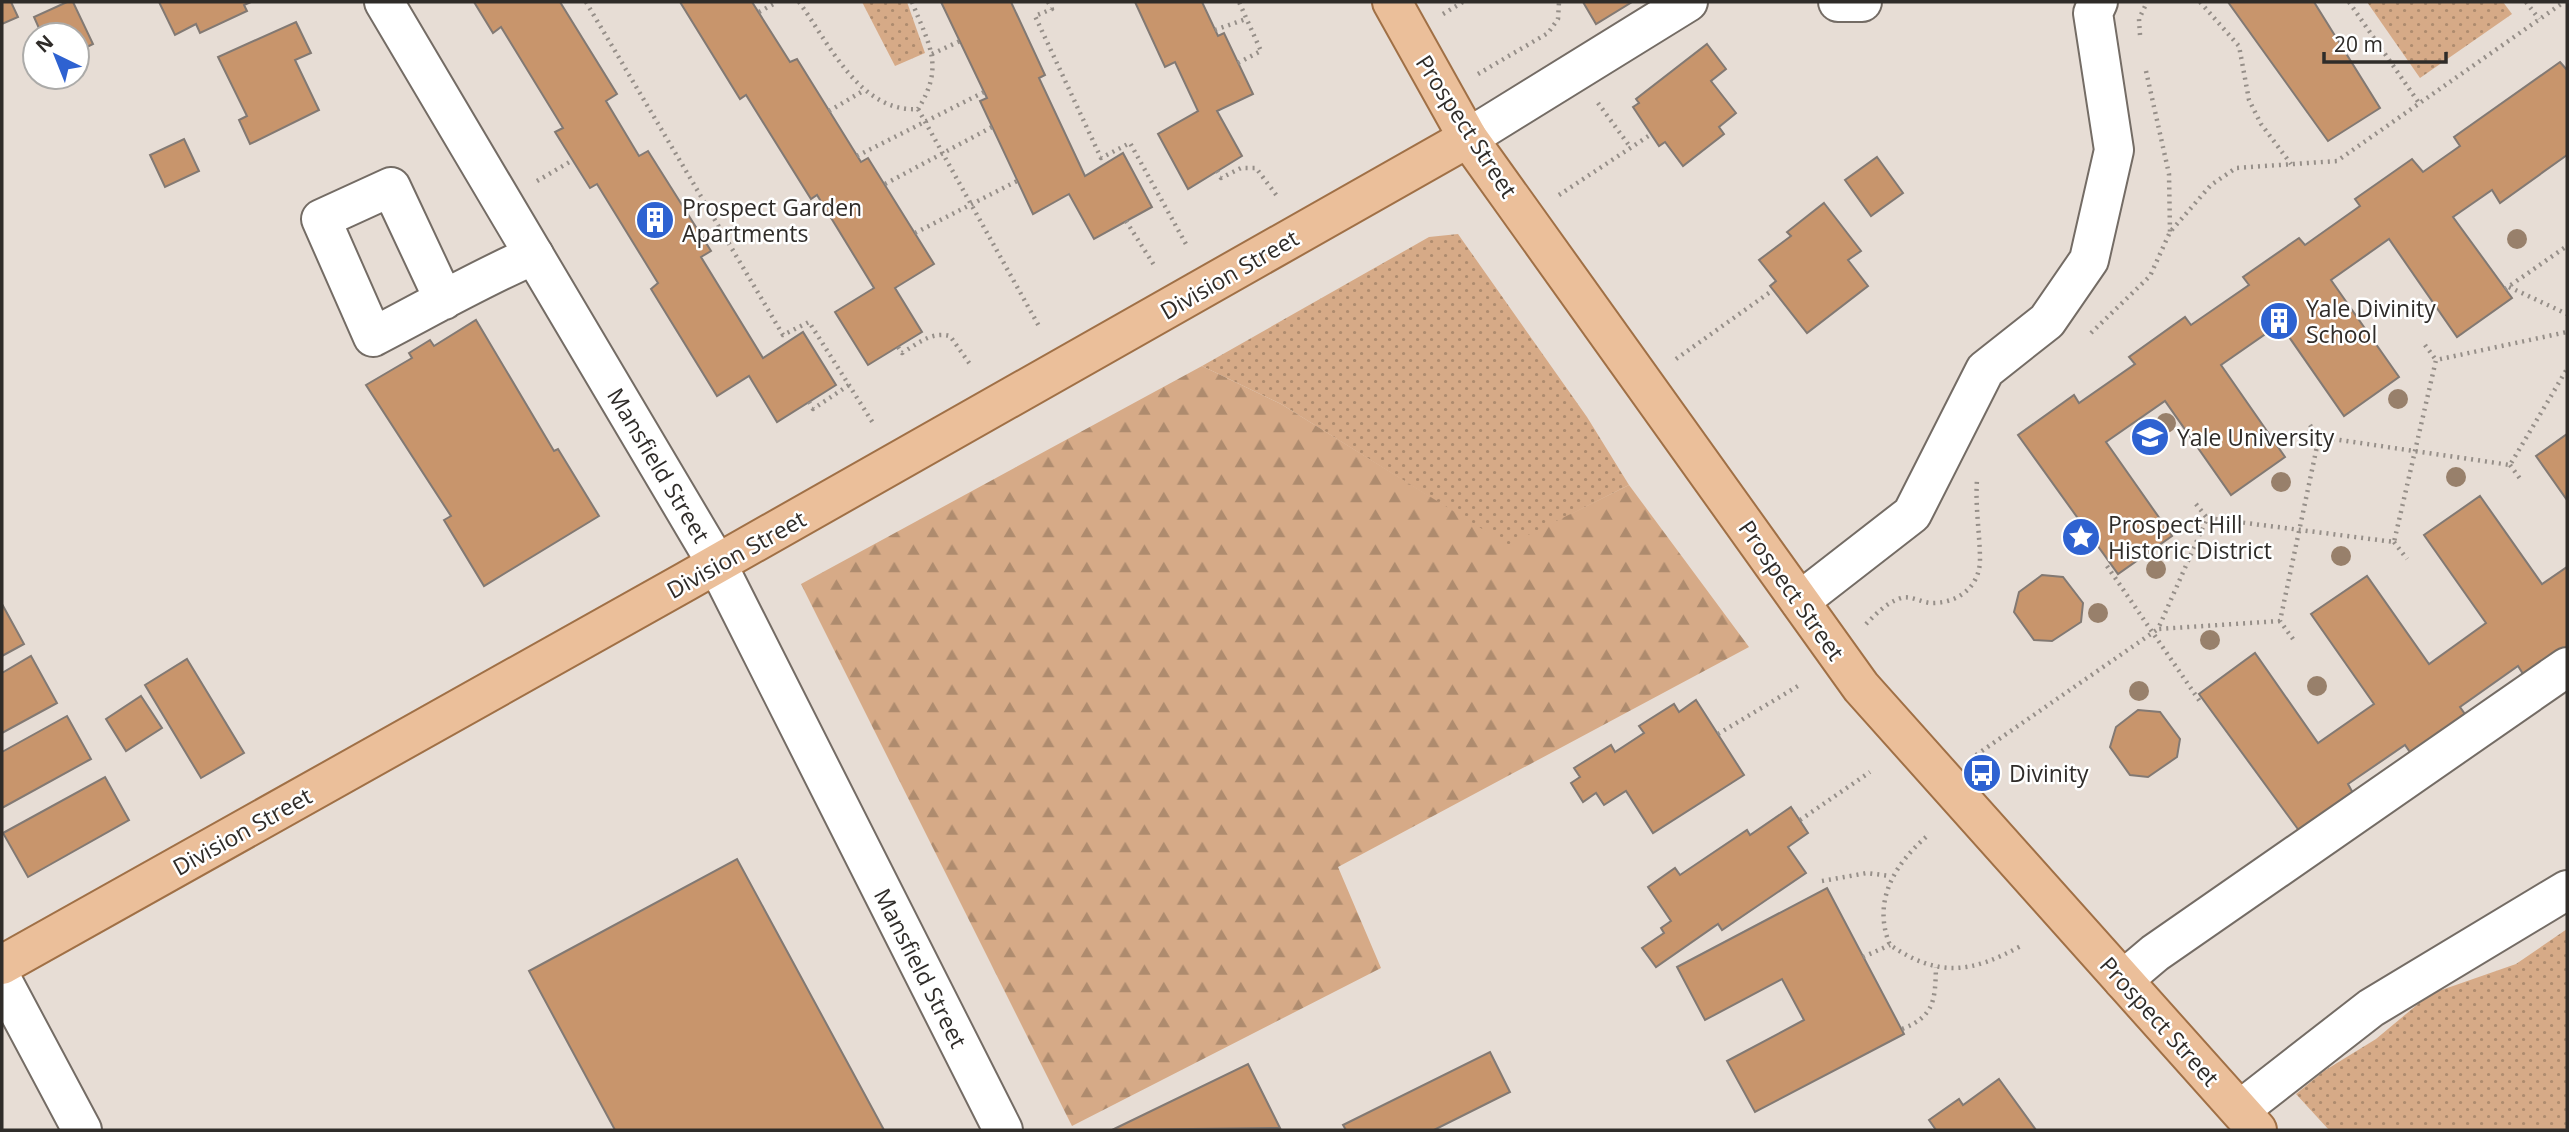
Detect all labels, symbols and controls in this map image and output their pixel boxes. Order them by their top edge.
north arrow [21,21,91,91]
scale bar [2324,21,2446,65]
text: N [30,29,59,58]
text: 20 m [2334,30,2383,58]
street label: Prospect Street [1409,48,1525,204]
place label: Prospect Garden Apartments [682,191,862,249]
building icon: Prospect Garden Apartments [634,199,676,241]
street label: Division Street [1154,221,1304,327]
place label: Yale Divinity School [2306,292,2436,350]
building icon: Yale Divinity School [2258,300,2300,342]
street label: Mansfield Street [600,382,718,548]
school or university icon: Yale University [2129,416,2171,458]
place label: Yale University [2177,421,2335,453]
street label: Division Street [661,503,811,605]
place label: Prospect Hill Historic District [2108,508,2272,566]
street label: Prospect Street [1732,513,1852,667]
place icon: Prospect Hill Historic District [2060,516,2102,558]
bus stop icon: Divinity [1961,752,2003,794]
place label: Divinity [2009,757,2089,789]
street label: Division Street [167,780,317,882]
street label: Mansfield Street [867,883,975,1053]
street label: Prospect Street [2093,949,2227,1093]

